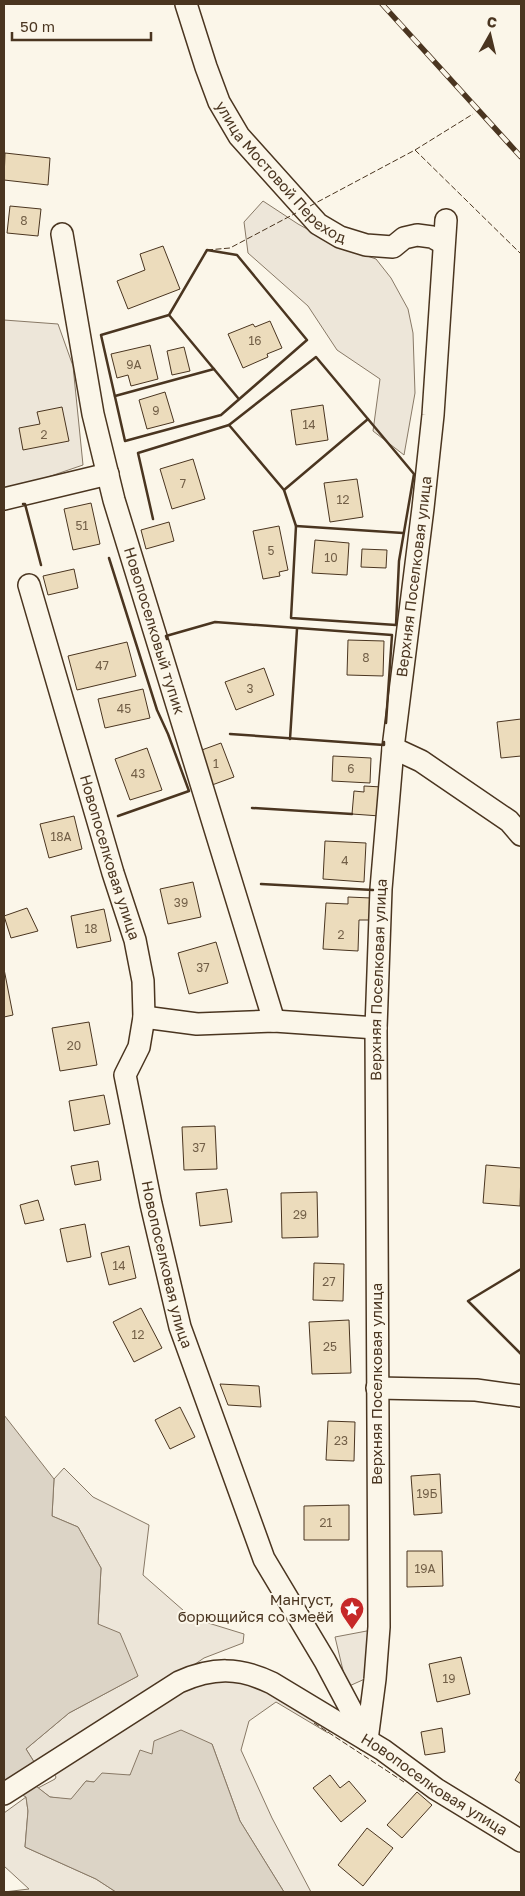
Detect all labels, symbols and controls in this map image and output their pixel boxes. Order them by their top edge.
scale bar [12,10,151,42]
north arrow [465,10,515,60]
text: С [486,13,498,31]
text: 50 m [20,17,55,35]
street label: улица Мостовой Переход [212,97,348,246]
house number: 8 [20,213,28,228]
house number: 16 [248,333,262,348]
house number: 9А [126,357,142,372]
house number: 9 [152,403,160,418]
house number: 14 [302,417,316,432]
house number: 2 [41,427,48,442]
street label: Верхняя Поселковая улица [392,475,434,678]
house number: 7 [180,476,186,491]
house number: 12 [337,492,349,507]
house number: 51 [76,518,89,533]
house number: 5 [268,543,275,558]
street label: Новопоселковый тупик [121,545,189,717]
house number: 10 [324,550,338,565]
house number: 8 [362,650,370,665]
house number: 47 [95,658,109,673]
house number: 3 [246,681,254,696]
house number: 45 [117,701,131,716]
house number: 1 [213,756,219,771]
house number: 6 [347,761,355,776]
house number: 43 [131,766,145,781]
street label: Новопоселковая улица [77,772,144,942]
house number: 18А [50,829,72,844]
house number: 4 [341,853,349,868]
street label: Верхняя Поселковая улица [366,878,390,1081]
house number: 39 [174,895,188,910]
house number: 18 [84,921,98,936]
house number: 2 [338,927,345,942]
house number: 37 [196,960,210,975]
house number: 20 [67,1038,81,1053]
house number: 37 [192,1140,206,1155]
street label: Новопоселковая улица [138,1179,197,1350]
house number: 29 [293,1207,307,1222]
house number: 14 [112,1258,126,1273]
house number: 27 [322,1274,336,1289]
street label: Верхняя Поселковая улица [367,1283,385,1485]
house number: 12 [132,1327,144,1342]
house number: 25 [323,1339,337,1354]
house number: 23 [334,1433,348,1448]
house number: 19Б [416,1486,438,1501]
house number: 21 [320,1515,333,1530]
house number: 19А [414,1561,436,1576]
place label: Мангуст, борющийся со змеёй [178,1590,334,1625]
place icon: Мангуст, борющийся со змеёй [339,1596,365,1630]
house number: 19 [442,1671,456,1686]
street label: Новопоселковая улица [358,1729,511,1839]

